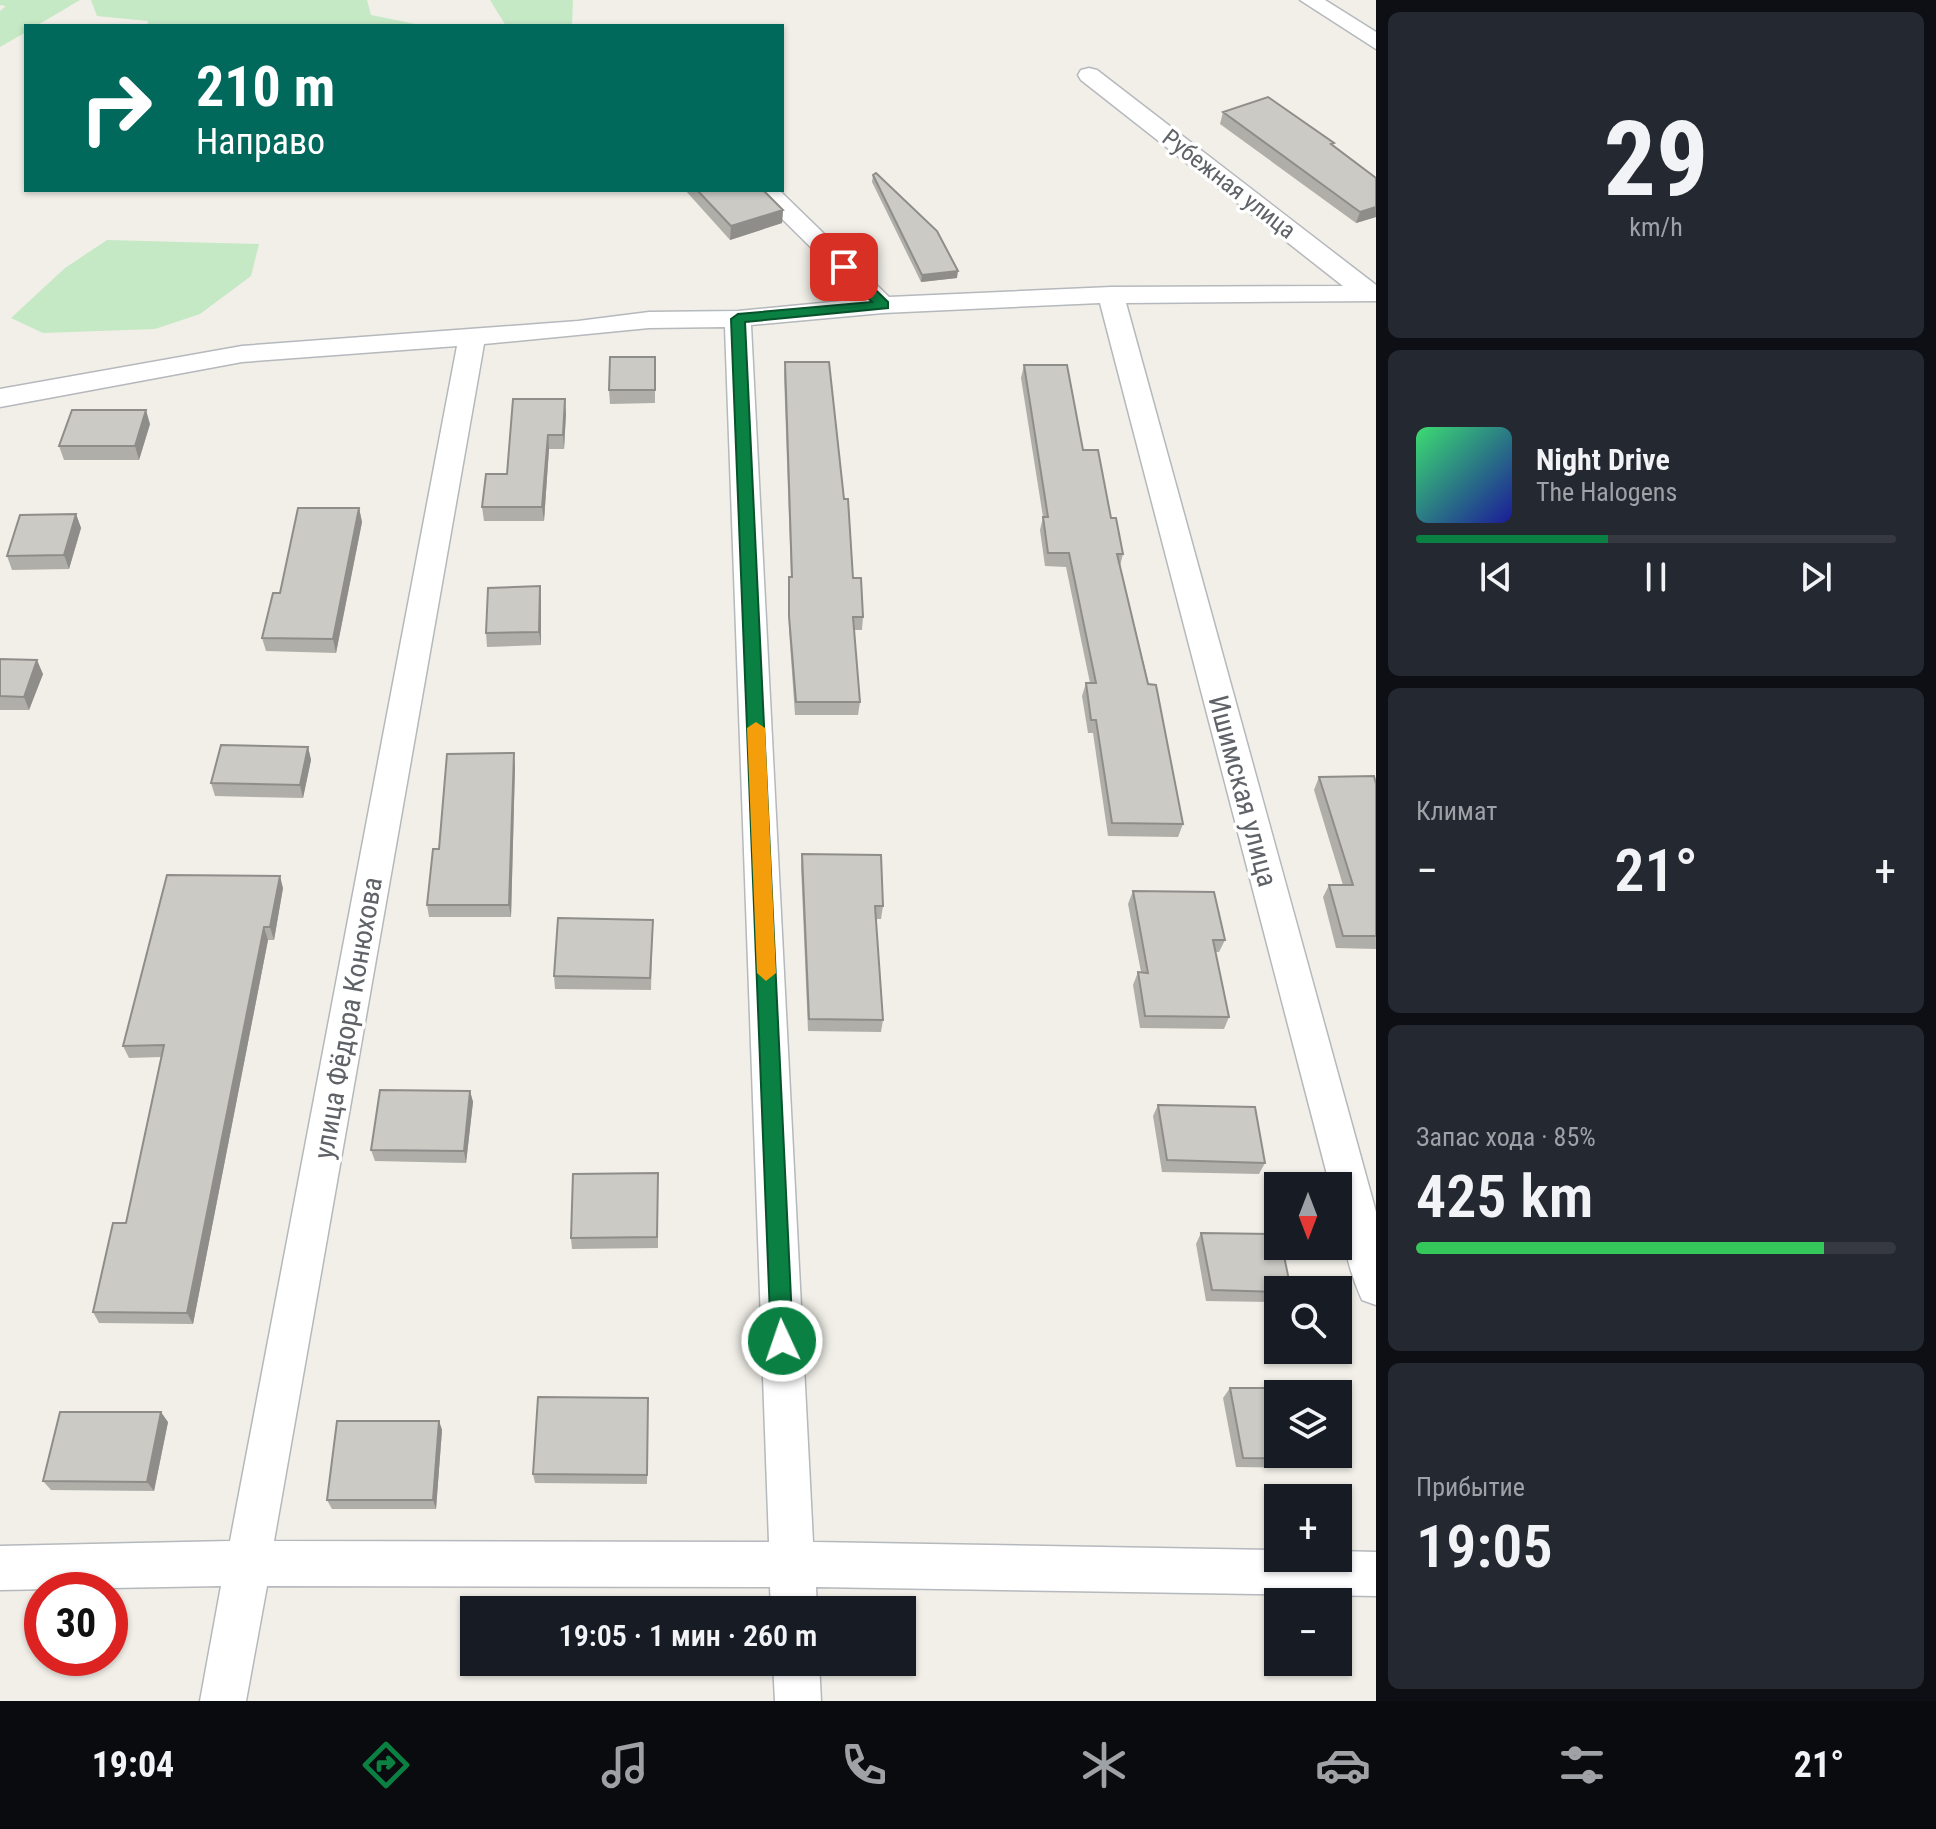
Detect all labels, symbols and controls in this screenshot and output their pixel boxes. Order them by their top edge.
text: 210 m [196,54,335,120]
icon: right [64,56,168,160]
text: 29 [1603,99,1709,220]
text: Направо [196,121,325,163]
street label: Рубежная улица [1157,123,1301,245]
text: km/h [1629,212,1683,242]
pin [810,233,878,301]
icon: arrive [822,245,866,289]
text: Night Drive [1536,442,1670,477]
text: The Halogens [1536,477,1677,507]
icon: previous [1474,555,1518,599]
icon: pause [1634,555,1678,599]
icon: next [1794,555,1838,599]
street label: Ишимская улица [1202,692,1284,890]
text: Климат [1416,796,1497,826]
text: 21° [1614,835,1698,906]
text: − [1416,845,1438,897]
text: + [1874,845,1896,897]
street label: улица Фёдора Конюхова [307,874,389,1162]
text: Запас хода · 85% [1416,1122,1596,1152]
text: 425 km [1416,1161,1593,1232]
north arrow [1264,1172,1352,1260]
map controls [1264,1172,1352,1676]
button: search [1264,1276,1352,1364]
position arrow [740,1299,824,1383]
button: layers [1264,1380,1352,1468]
text: Прибытие [1416,1472,1525,1502]
button: + [1264,1484,1352,1572]
text: 19:05 [1416,1511,1553,1582]
speed limit sign: 30 [24,1572,128,1676]
button: − [1264,1588,1352,1676]
text: 19:05 · 1 мин · 260 m [559,1618,817,1653]
icon: directions [358,1737,414,1793]
icon: music [597,1737,653,1793]
icon: phone [836,1737,892,1793]
icon: climate [1076,1737,1132,1793]
icon: car [1315,1737,1371,1793]
icon: filters [1554,1737,1610,1793]
text: 19:04 [92,1744,174,1786]
text: 21° [1794,1744,1844,1786]

